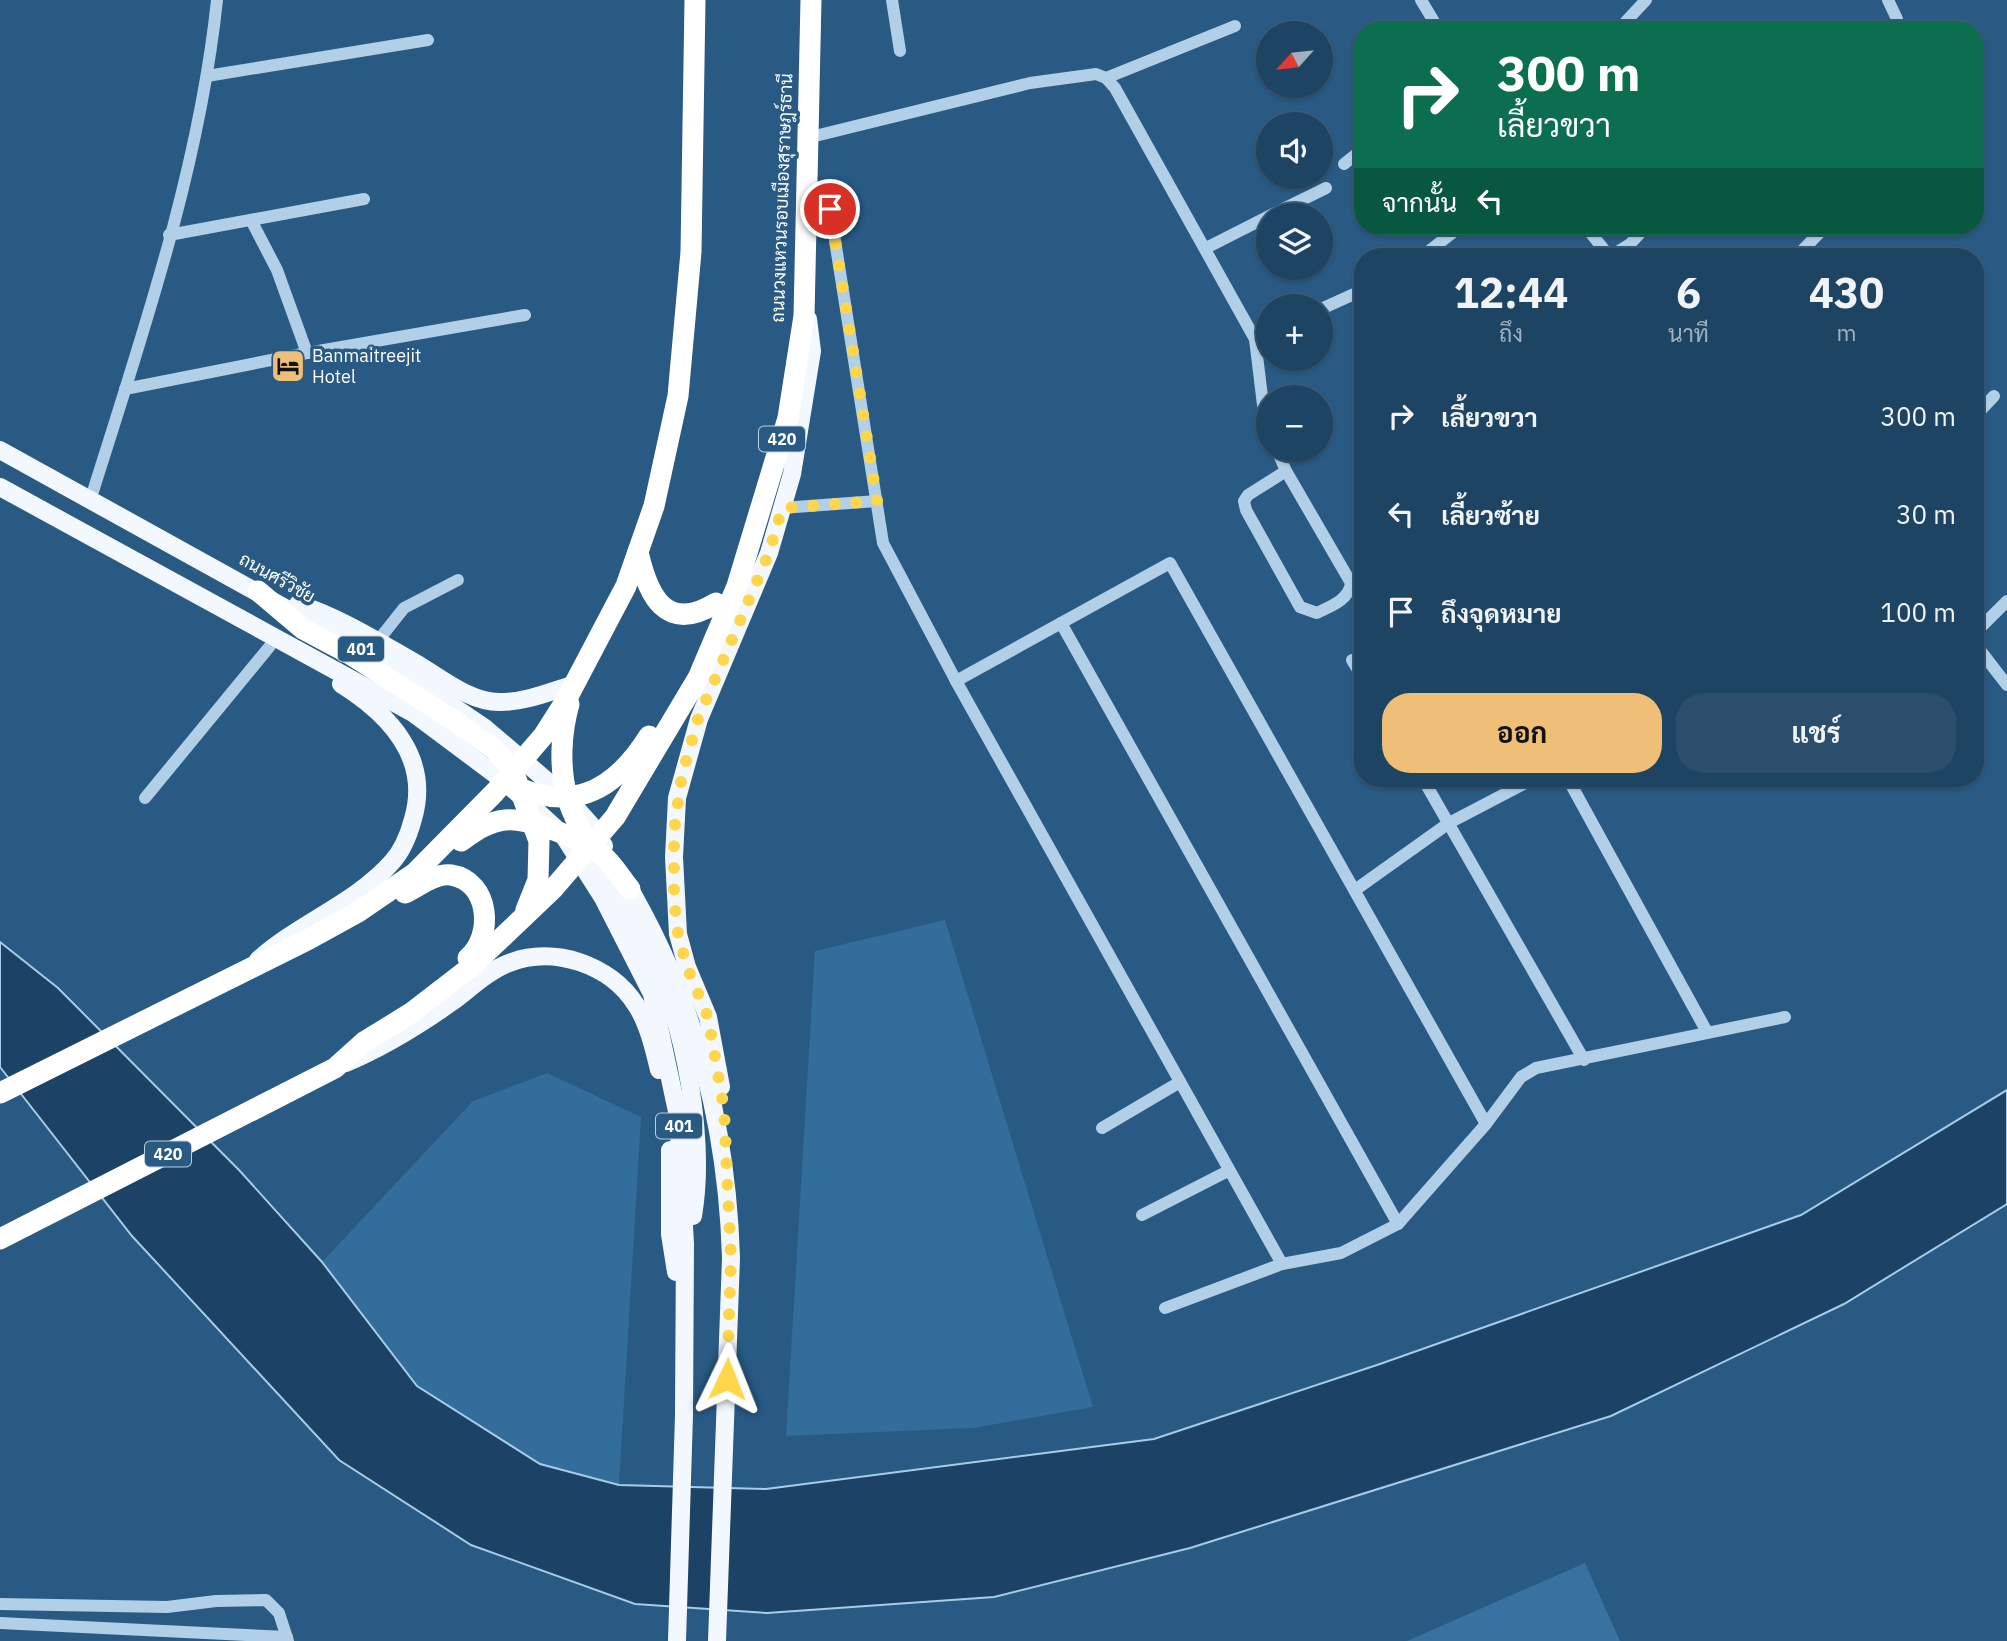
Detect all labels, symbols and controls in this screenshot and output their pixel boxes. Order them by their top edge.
north arrow [1256,21,1334,98]
map controls [1256,21,1333,462]
text: 300 m [1497,41,1641,104]
icon: right [1382,49,1473,140]
street label: ถนนวงแหวนรอบเมืองสุราษฎร์ธานี [765,73,798,323]
text: เลี้ยวขวา [1497,104,1611,146]
button: sound [1256,112,1333,189]
pin [800,179,860,239]
icon: left [1471,182,1509,220]
text: จากนั้น [1382,185,1457,219]
icon: arrive [811,190,849,228]
button: layers [1256,203,1333,280]
text: 12:44 [1454,265,1568,320]
text: 6 [1676,265,1701,320]
text: 430 [1809,265,1884,320]
button: + [1256,294,1333,371]
text: m [1836,317,1857,347]
text: ถึง [1499,318,1523,348]
text: นาที [1668,318,1709,348]
place label: Banmaitreejit Hotel [312,344,421,388]
hotel icon: Banmaitreejit Hotel [269,347,307,385]
button: − [1256,385,1333,462]
icon: right [1382,397,1420,435]
text: 300 m [1880,399,1956,433]
text: เลี้ยวขวา [1441,400,1538,434]
road number: 420 [759,426,805,452]
icon: left [1382,495,1420,533]
text: 30 m [1896,497,1956,531]
text: เลี้ยวซ้าย [1441,498,1540,532]
street label: ถนนศรีวิชัย [235,546,320,608]
icon: arrive [1382,593,1420,631]
text: 100 m [1880,595,1956,629]
text: ถึงจุดหมาย [1441,596,1562,630]
road number: 401 [338,636,384,662]
button: ออก [1382,693,1662,773]
button: แชร์ [1676,693,1956,773]
road number: 401 [656,1114,702,1138]
road number: 420 [145,1142,191,1166]
position arrow [690,1342,764,1416]

